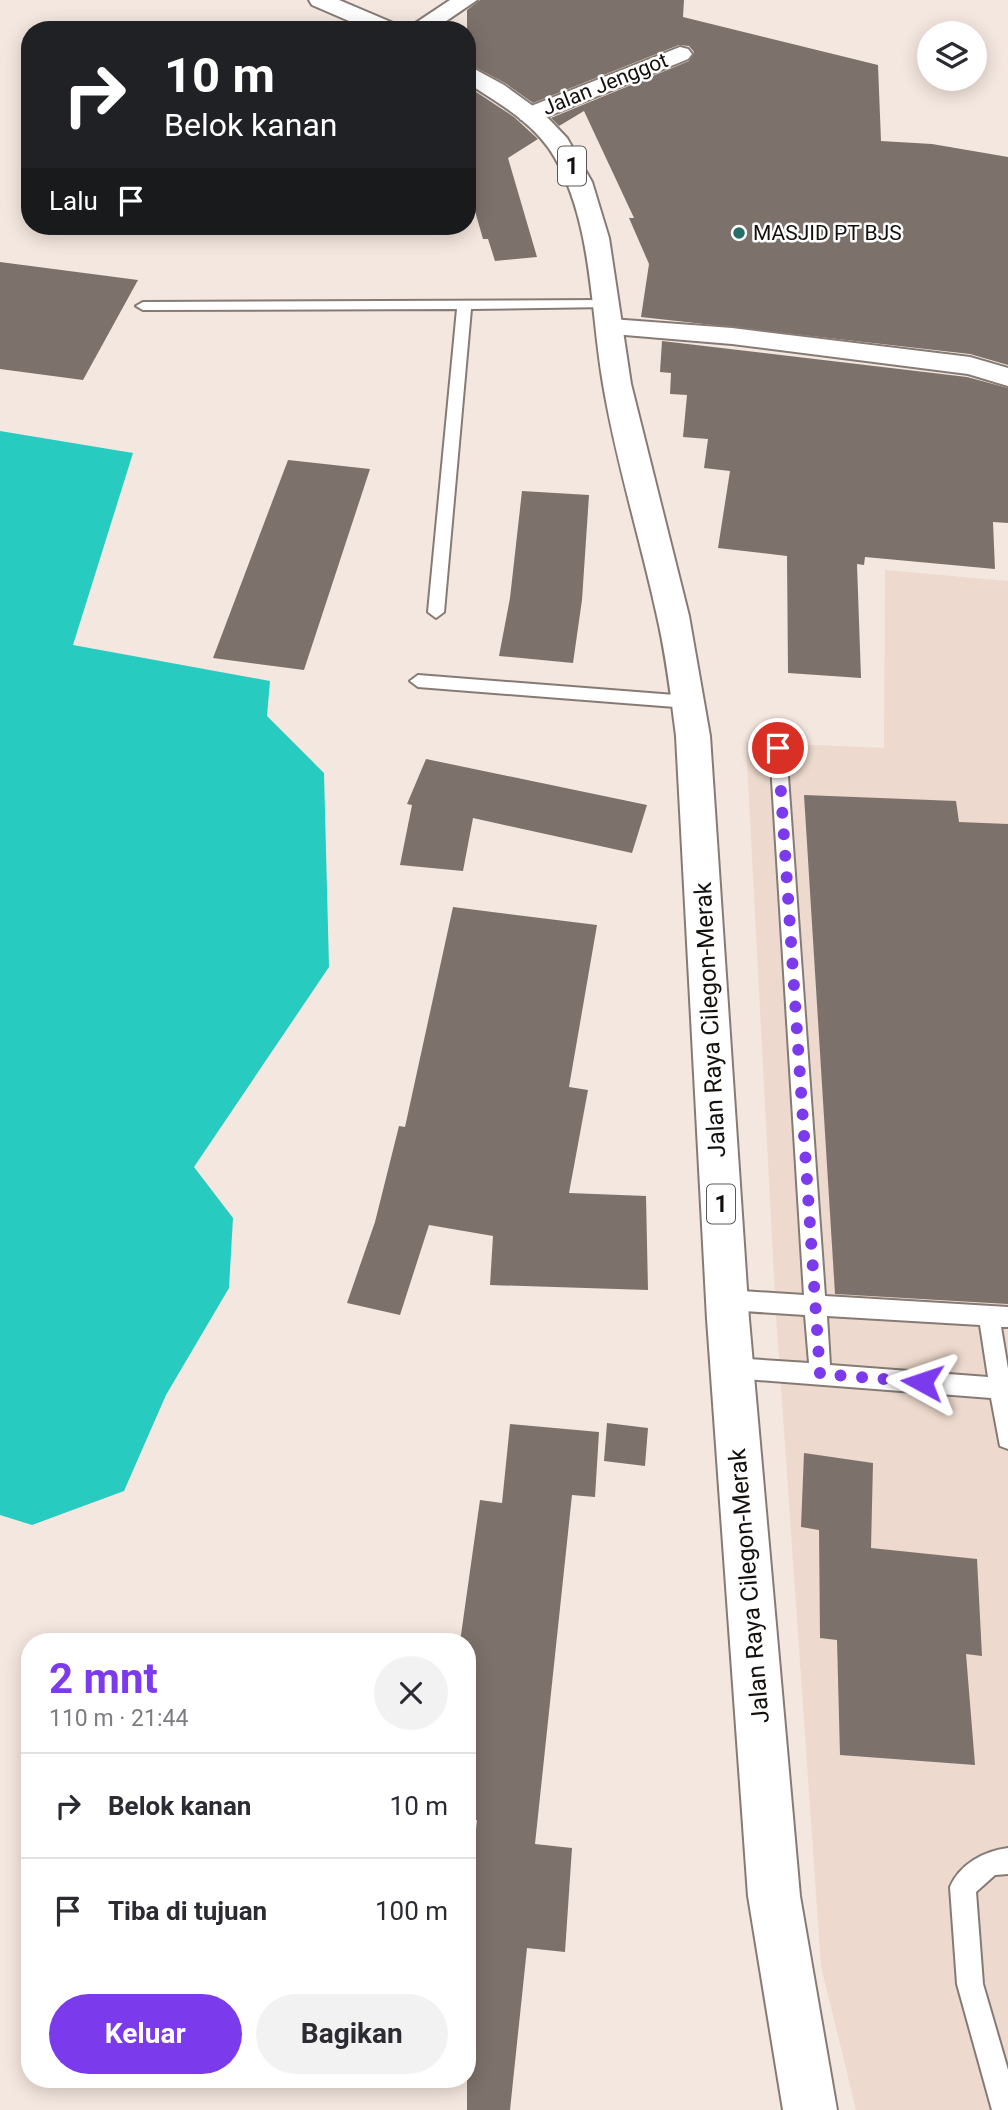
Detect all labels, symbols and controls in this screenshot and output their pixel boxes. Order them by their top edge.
map controls [917,21,987,91]
button: layers [917,21,987,91]
text: 10 m [164,47,275,104]
street label: Jalan Jenggot [539,48,671,120]
icon: right [49,49,140,140]
text: Belok kanan [164,106,337,144]
road number: 1 [558,146,586,186]
icon: arrive [112,182,150,220]
text: Lalu [49,186,98,216]
place label: MASJID PT BJS [753,221,902,245]
marker: MASJID PT BJS [731,225,747,241]
pin [748,718,808,778]
icon: arrive [759,729,797,767]
street label: Jalan Raya Cilegon-Merak [689,881,731,1158]
road number: 1 [707,1184,735,1224]
position arrow [885,1345,959,1419]
street label: Jalan Raya Cilegon-Merak [723,1447,775,1725]
text: 2 mnt [49,1654,158,1703]
button: close [374,1656,448,1730]
text: 110 m · 21:44 [49,1705,188,1732]
icon: right [49,1787,87,1825]
text: Belok kanan [108,1791,251,1821]
text: 10 m [390,1791,448,1821]
icon: arrive [49,1892,87,1930]
text: Tiba di tujuan [108,1896,267,1926]
text: 100 m [375,1896,448,1926]
button: Keluar [49,1994,242,2074]
button: Bagikan [256,1994,448,2074]

